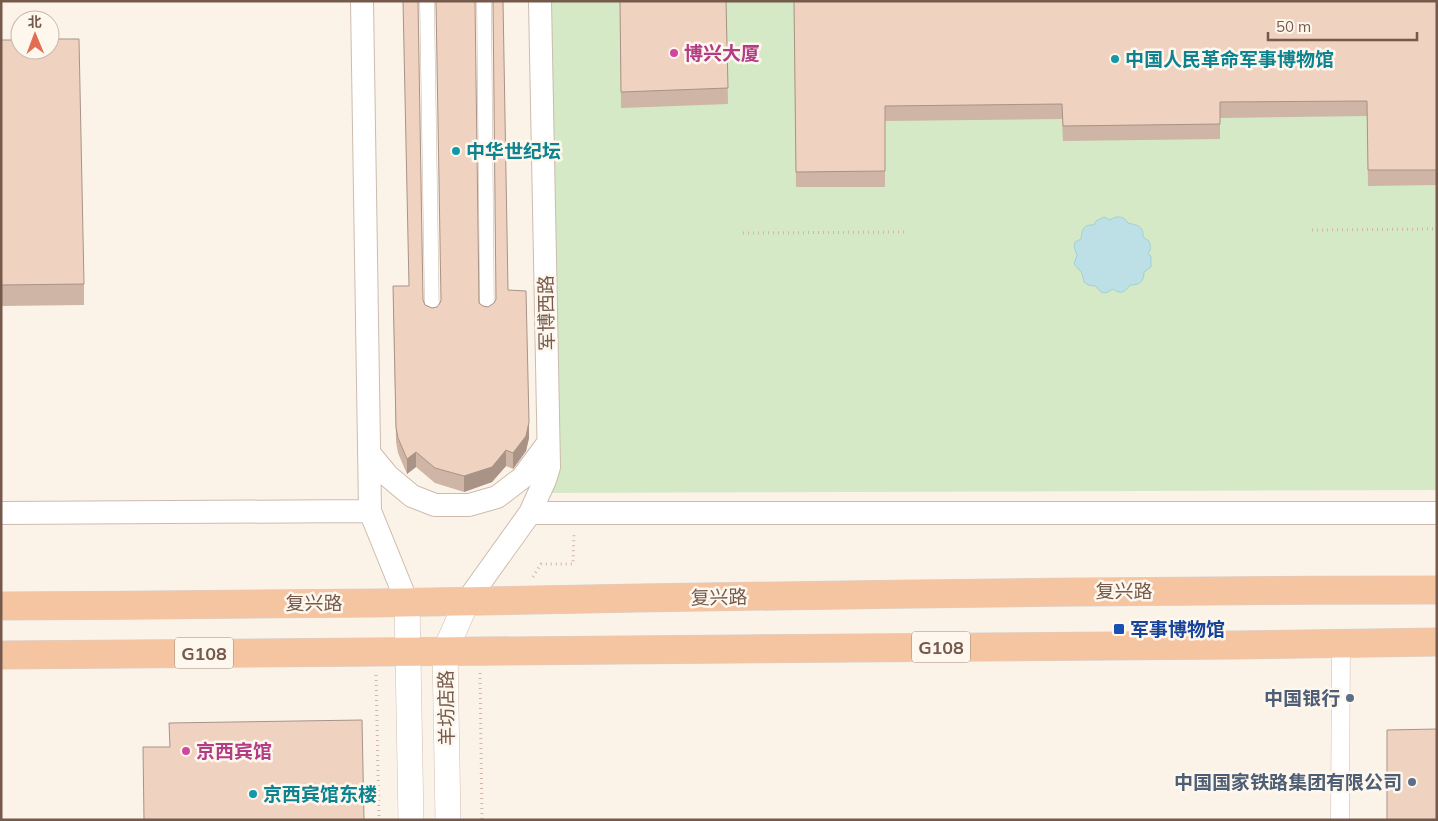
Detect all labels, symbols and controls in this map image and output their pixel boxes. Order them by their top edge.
north arrow [10,10,60,60]
scale bar [1268,10,1417,42]
text: 北 [28,13,42,31]
text: 50 m [1276,17,1311,36]
place label: 博兴大厦 [684,41,760,65]
marker: 博兴大厦 [668,47,680,59]
place label: 中国人民革命军事博物馆 [1125,47,1334,71]
marker: 中国人民革命军事博物馆 [1109,53,1121,65]
place label: 中华世纪坛 [466,139,561,163]
marker: 中华世纪坛 [450,145,462,157]
street label: 军博西路 [533,275,559,351]
street label: 复兴路 [1095,579,1153,603]
street label: 复兴路 [690,585,748,609]
street label: 复兴路 [285,591,343,615]
place label: 军事博物馆 [1130,617,1225,641]
marker: 军事博物馆 [1112,622,1126,636]
road number: G108 [912,632,970,662]
road number: G108 [175,638,233,668]
street label: 羊坊店路 [433,670,459,746]
place label: 中国银行 [1264,686,1340,710]
marker: 中国银行 [1344,692,1356,704]
place label: 京西宾馆 [196,739,272,763]
marker: 京西宾馆 [180,745,192,757]
place label: 中国国家铁路集团有限公司 [1174,770,1402,794]
marker: 中国国家铁路集团有限公司 [1406,776,1418,788]
place label: 京西宾馆东楼 [263,782,377,806]
marker: 京西宾馆东楼 [247,788,259,800]

